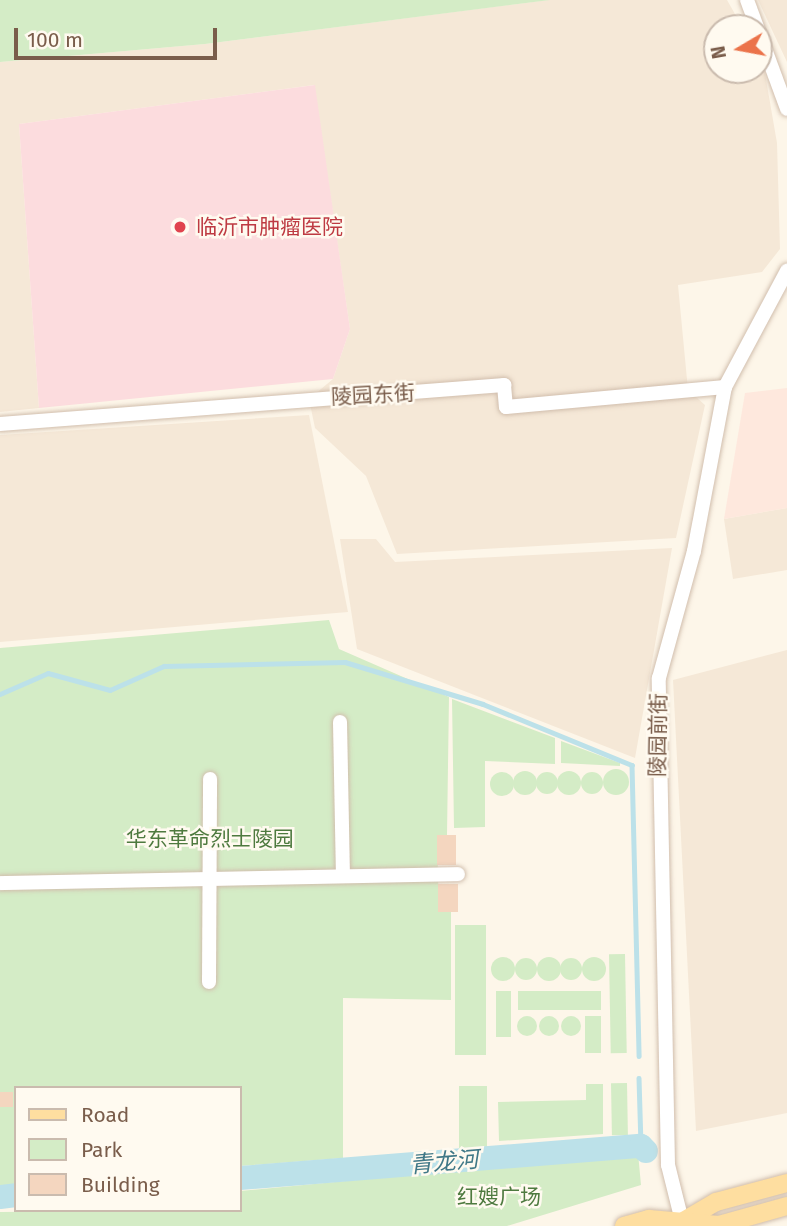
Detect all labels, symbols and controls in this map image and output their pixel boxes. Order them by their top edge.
scale bar [18,14,220,58]
north arrow [703,14,773,84]
text: 100 m [27,27,83,53]
text: N [706,44,731,61]
place label: 临沂市肿瘤医院 [196,214,343,240]
marker: 临沂市肿瘤医院 [170,217,190,237]
street label: 陵园东街 [330,380,416,410]
street label: 陵园前街 [645,693,671,777]
park label: 华东革命烈士陵园 [126,826,294,852]
legend [14,1086,242,1212]
text: Road [81,1102,129,1128]
text: Park [81,1137,122,1163]
water label: 青龙河 [408,1145,480,1179]
text: Building [81,1172,160,1198]
park label: 红嫂广场 [457,1184,541,1210]

